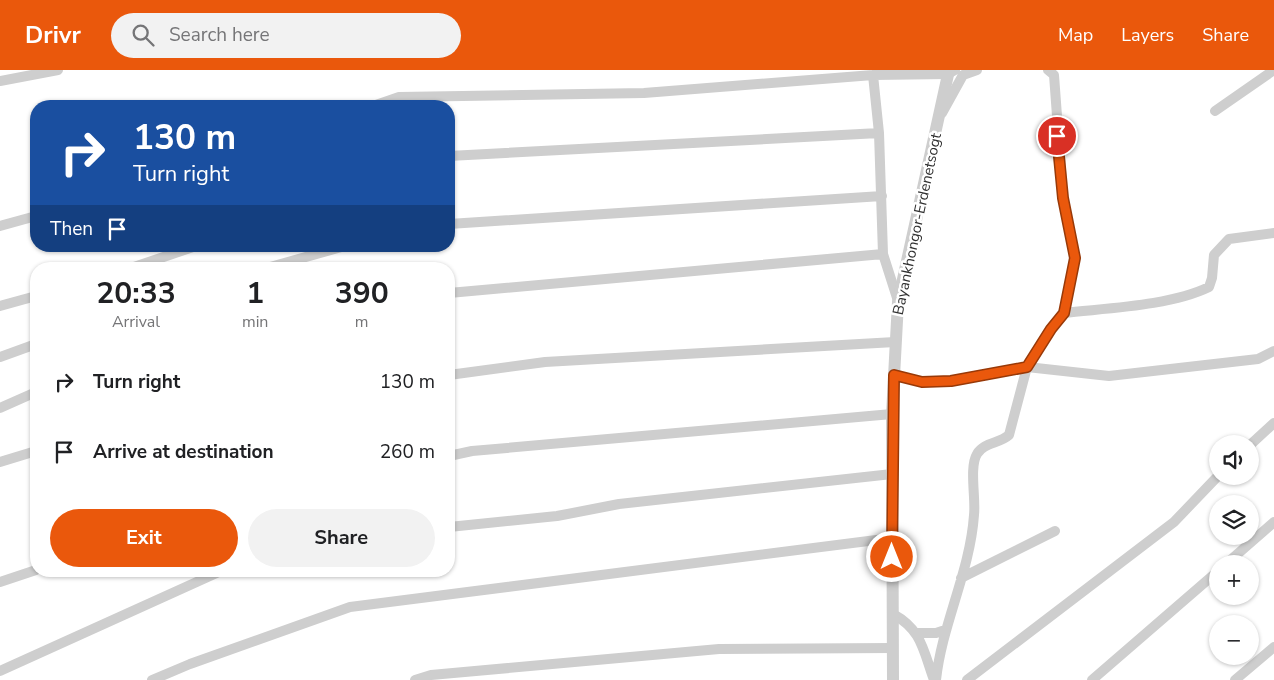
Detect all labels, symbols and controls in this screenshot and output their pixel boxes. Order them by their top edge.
search box [111,13,461,58]
text: Drivr [25,19,81,51]
icon: search [129,21,157,49]
text: Search here [169,22,270,48]
text: Map [1058,23,1093,47]
text: Layers [1121,23,1174,47]
text: Share [1202,23,1249,47]
text: 130 m [133,114,236,161]
pin [1036,115,1078,157]
icon: right [50,120,115,185]
icon: arrive [1043,122,1071,150]
street label: Bayankhongor-Erdenetsogt [888,130,946,317]
text: Turn right [133,159,229,189]
icon: arrive [103,215,131,243]
text: Then [50,216,93,242]
text: 20:33 [96,273,176,314]
text: 1 [246,273,264,314]
text: 390 [335,273,389,314]
text: Arrival [112,311,160,333]
text: min [242,311,268,333]
text: m [355,311,369,333]
icon: right [50,368,78,396]
text: Turn right [93,369,180,395]
text: 130 m [380,369,435,395]
map controls [1209,435,1259,665]
button: sound [1209,435,1259,485]
icon: arrive [50,438,78,466]
text: Arrive at destination [93,439,274,465]
text: 260 m [380,439,435,465]
button: layers [1209,495,1259,545]
button: Exit [50,509,238,567]
button: Share [248,509,435,567]
position arrow [865,530,917,582]
button: + [1209,555,1259,605]
button: − [1209,615,1259,665]

